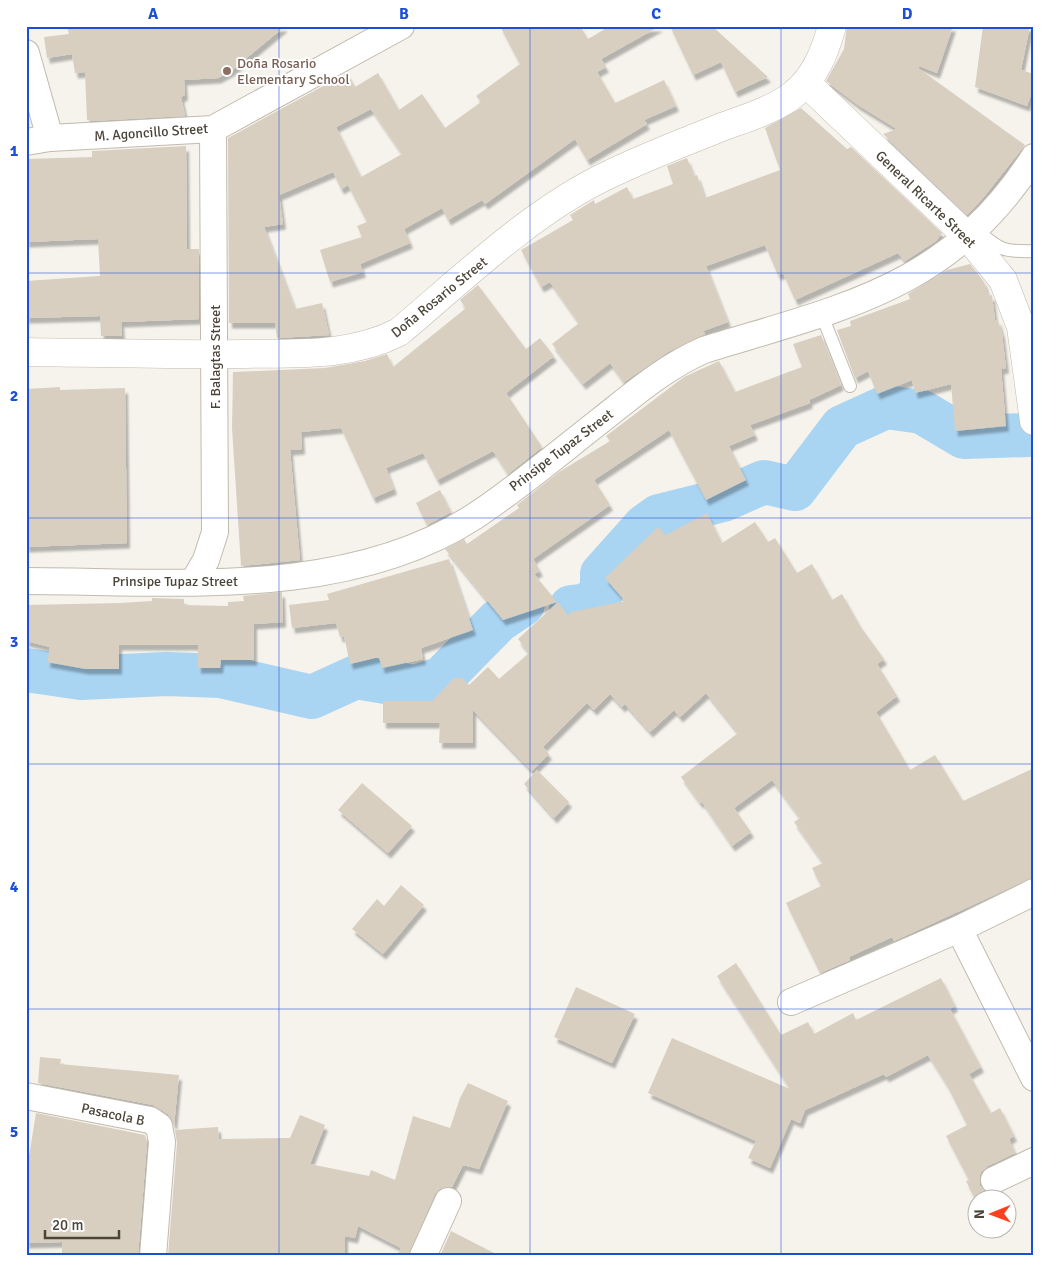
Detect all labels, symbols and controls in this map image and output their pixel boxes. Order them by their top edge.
text: A [148,4,159,24]
text: B [399,4,409,24]
text: C [651,4,661,24]
text: D [902,4,913,24]
place label: Doña Rosario Elementary School [237,55,350,88]
marker: Doña Rosario Elementary School [221,65,233,77]
street label: M. Agoncillo Street [94,120,209,145]
text: 1 [10,141,19,161]
street label: General Ricarte Street [872,147,979,252]
street label: Doña Rosario Street [388,253,491,341]
street label: F. Balagtas Street [207,305,224,409]
text: 2 [10,386,18,406]
street label: Prinsipe Tupaz Street [506,406,617,495]
street label: Prinsipe Tupaz Street [112,573,238,590]
text: 3 [10,632,18,652]
text: 4 [10,877,19,897]
street label: Pasacola B [80,1099,146,1130]
text: 5 [10,1122,18,1142]
north arrow [968,1190,1018,1240]
scale bar [45,1207,119,1239]
text: N [971,1209,988,1219]
text: 20 m [52,1216,83,1234]

